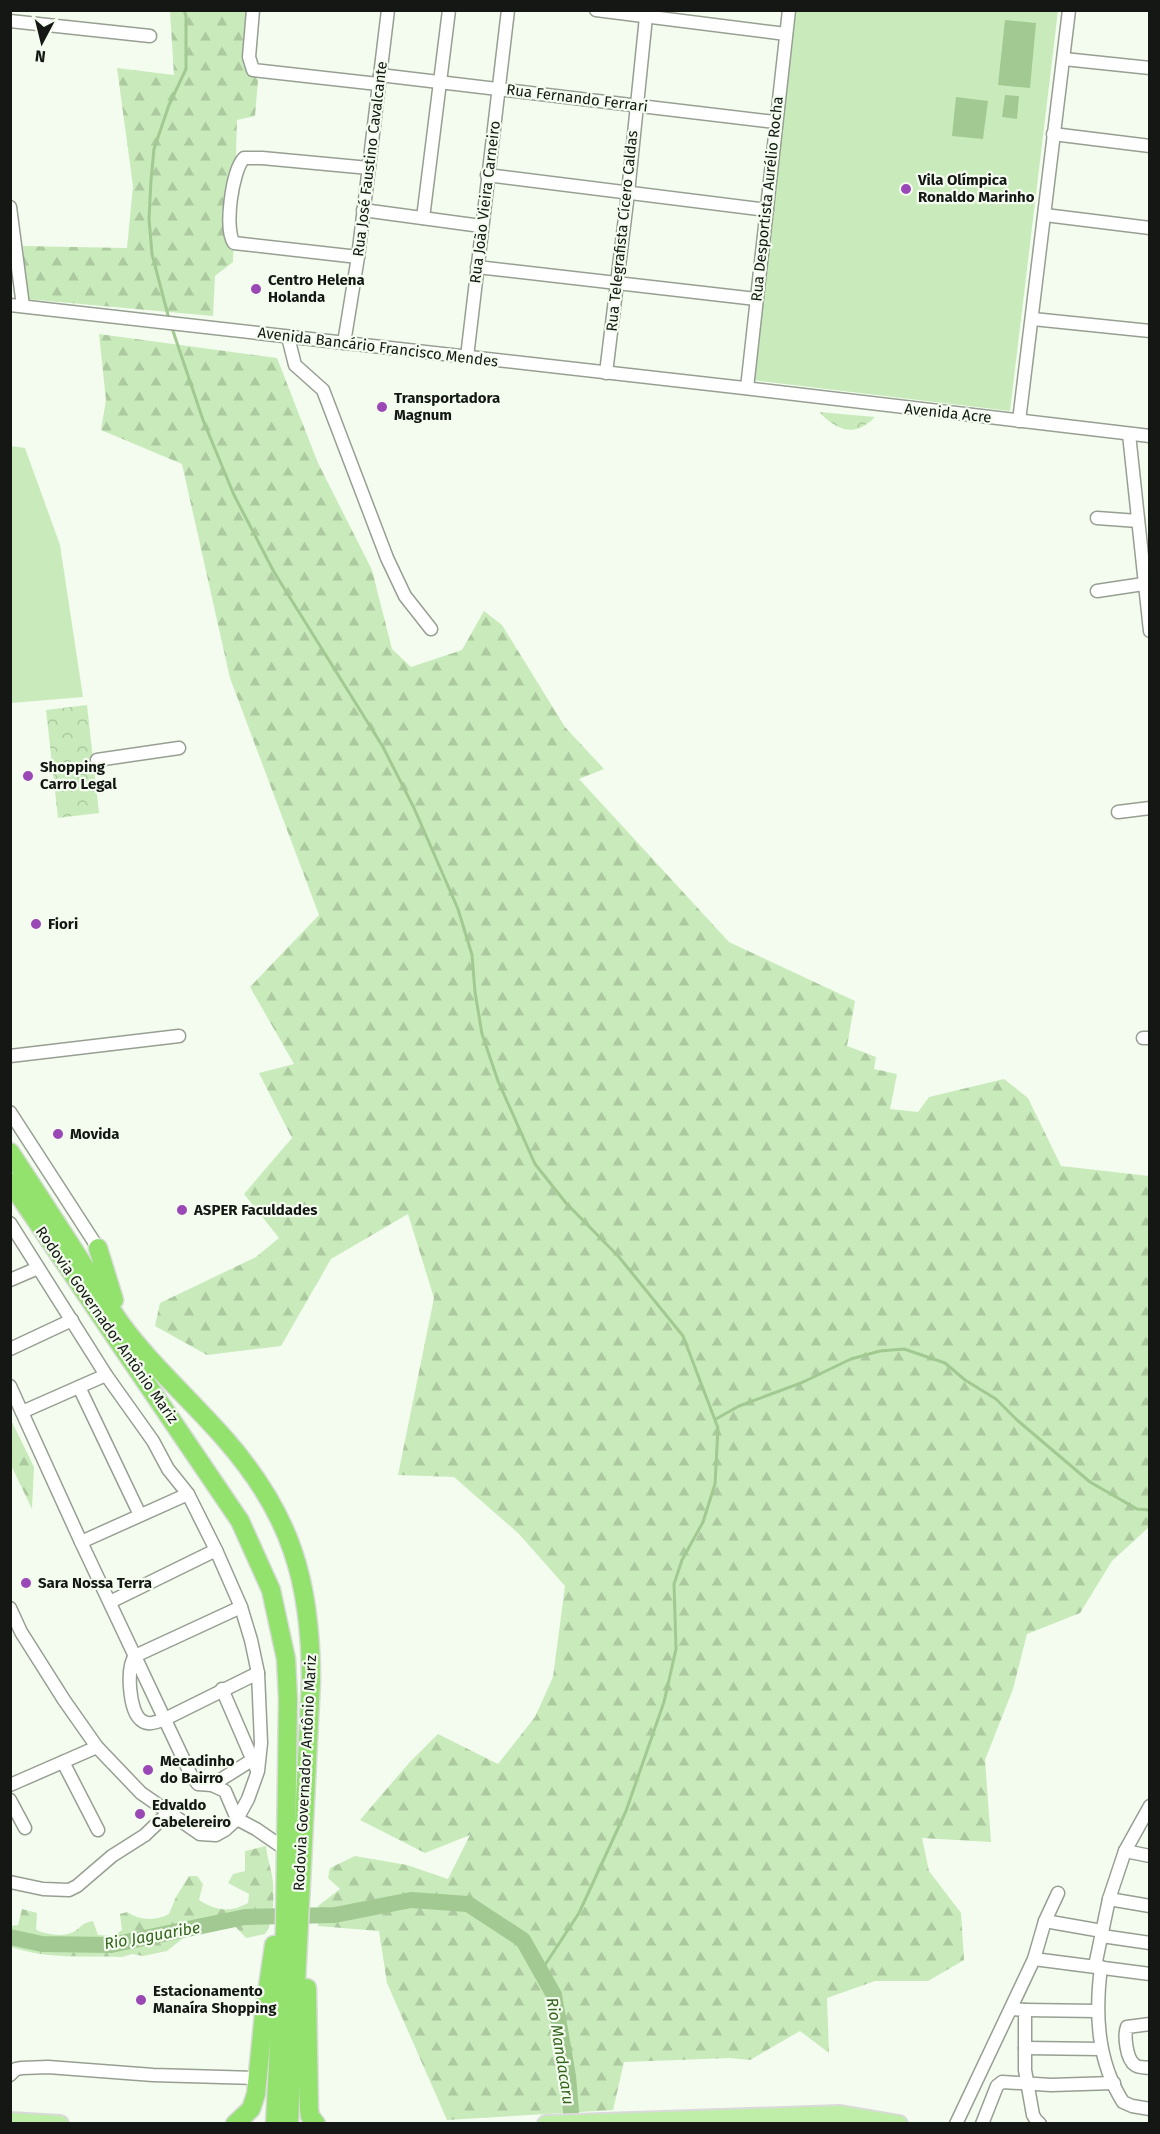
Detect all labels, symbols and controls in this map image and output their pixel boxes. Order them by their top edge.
north arrow [12,12,72,72]
text: N [34,46,47,66]
street label: Rua José Faustino Cavalcante [349,60,391,258]
street label: Rua Fernando Ferrari [505,80,649,116]
street label: Rua Desportista Aurélio Rocha [747,95,787,303]
street label: Rua João Vieira Carneiro [466,120,504,284]
street label: Rua Telegrafista Cícero Caldas [602,130,642,332]
place label: Vila Olímpica Ronaldo Marinho [917,171,1035,206]
marker: Vila Olímpica Ronaldo Marinho [899,182,913,196]
place label: Centro Helena Holanda [268,271,365,306]
marker: Centro Helena Holanda [249,282,263,296]
street label: Avenida Bancário Francisco Mendes [257,323,499,371]
place label: Transportadora Magnum [394,389,500,424]
street label: Avenida Acre [904,399,992,427]
marker: Transportadora Magnum [375,400,389,414]
place label: Shopping Carro Legal [40,758,117,793]
marker: Shopping Carro Legal [21,769,35,783]
place label: Fiori [48,915,78,933]
marker: Fiori [29,917,43,931]
place label: Movida [70,1125,120,1143]
marker: Movida [51,1127,65,1141]
place label: ASPER Faculdades [193,1201,318,1219]
marker: ASPER Faculdades [175,1203,189,1217]
street label: Rodovia Governador Antônio Mariz [32,1223,182,1427]
place label: Sara Nossa Terra [38,1574,152,1592]
marker: Sara Nossa Terra [19,1576,33,1590]
street label: Rodovia Governador Antônio Mariz [290,1654,320,1892]
place label: Mecadinho do Bairro [160,1752,235,1787]
marker: Mecadinho do Bairro [141,1763,155,1777]
place label: Edvaldo Cabelereiro [152,1796,231,1831]
marker: Edvaldo Cabelereiro [133,1807,147,1821]
water label: Rio Jaguaribe [103,1918,202,1953]
place label: Estacionamento Manaíra Shopping [153,1982,277,2017]
marker: Estacionamento Manaíra Shopping [134,1993,148,2007]
water label: Rio Mandacaru [543,1996,578,2106]

